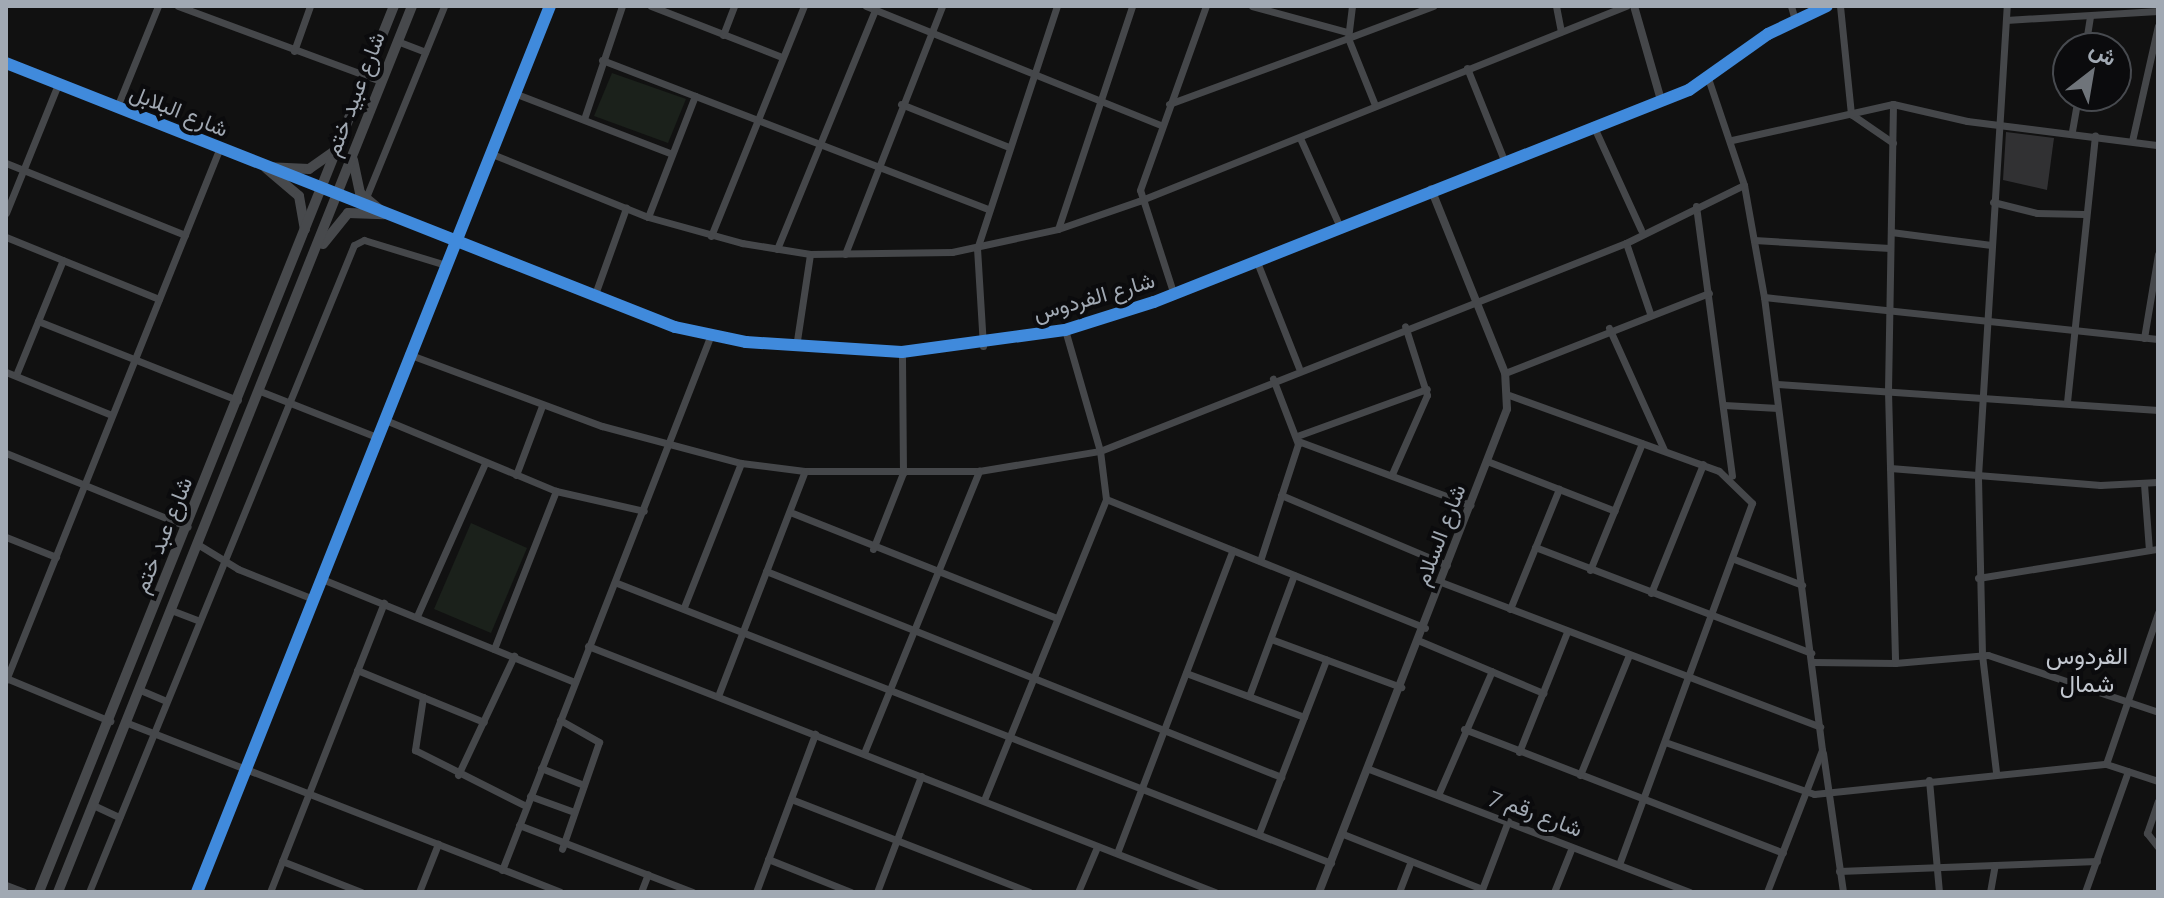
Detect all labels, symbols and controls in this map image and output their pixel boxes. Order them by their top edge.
street label: شارع عبيد ختم [319,28,391,160]
north arrow [2052,32,2132,112]
text: ش [2085,35,2121,71]
street label: شارع البلابل [126,79,232,143]
street label: شارع الفردوس [1030,267,1158,327]
street label: شارع عبد ختم [128,473,198,597]
street label: شارع السلام [1409,481,1471,589]
district label: الفردوس شمال [2046,642,2128,698]
street label: شارع رقم 7 [1486,783,1586,843]

